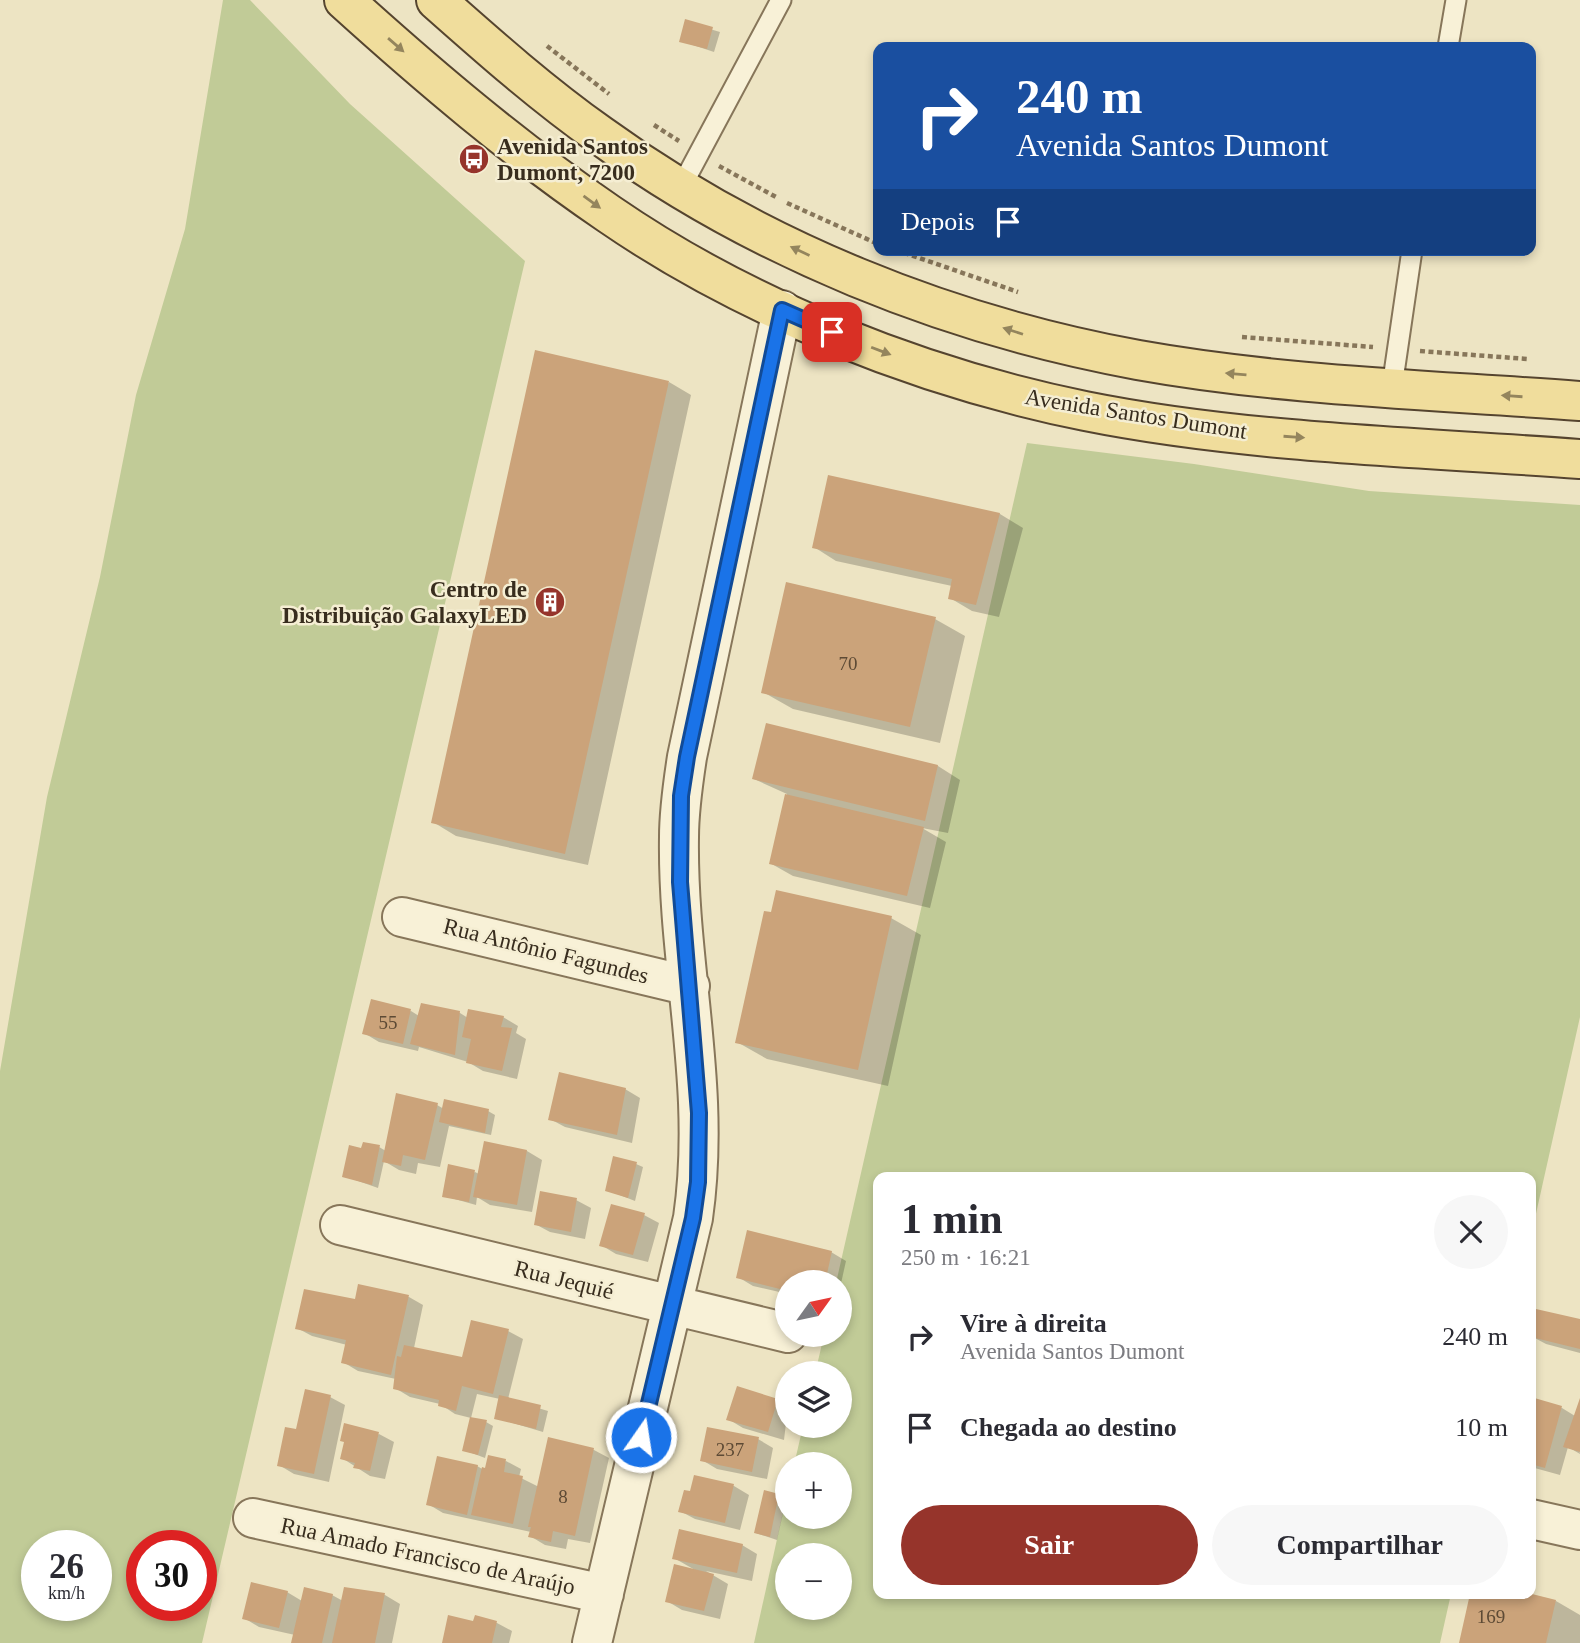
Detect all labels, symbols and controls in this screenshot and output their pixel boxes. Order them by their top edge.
one-way arrow [387,37,404,52]
text: 240 m [1016,69,1143,124]
icon: right [901,70,992,161]
text: Avenida Santos Dumont [1016,127,1328,163]
place label: Avenida Santos Dumont, 7200 [497,134,648,185]
bus stop icon: Avenida Santos Dumont, 7200 [457,142,491,176]
one-way arrow [583,195,601,209]
icon: arrive [989,203,1027,241]
text: Depois [901,207,975,236]
one-way arrow [790,245,811,256]
pin [802,302,862,362]
icon: arrive [813,313,851,351]
one-way arrow [1003,325,1024,336]
one-way arrow [871,345,892,356]
one-way arrow [1225,368,1247,379]
street label: Avenida Santos Dumont [1023,384,1249,444]
one-way arrow [1501,390,1523,401]
one-way arrow [1283,432,1305,443]
place label: Centro de Distribuição GalaxyLED [282,577,527,628]
building icon: Centro de Distribuição GalaxyLED [533,585,567,619]
house number: 70 [839,653,858,674]
street label: Rua Antônio Fagundes [441,913,651,989]
house number: 55 [379,1012,398,1033]
button: close [1434,1195,1508,1269]
text: 1 min [901,1196,1003,1242]
text: 250 m · 16:21 [901,1245,1031,1270]
street label: Rua Jequié [512,1256,616,1304]
north arrow [775,1270,852,1348]
map controls [775,1270,852,1620]
text: Vire à direita [960,1309,1107,1338]
icon: right [901,1318,939,1356]
text: 240 m [1442,1322,1508,1351]
text: Avenida Santos Dumont [960,1339,1184,1364]
button: layers [775,1361,852,1438]
position arrow [604,1400,678,1474]
icon: arrive [901,1409,939,1447]
text: Chegada ao destino [960,1413,1177,1442]
text: 10 m [1455,1413,1508,1442]
house number: 237 [716,1439,744,1460]
button: + [775,1452,852,1529]
house number: 8 [558,1486,568,1507]
button: Sair [901,1505,1198,1585]
button: Compartilhar [1212,1505,1508,1585]
street label: Rua Amado Francisco de Araújo [279,1513,577,1599]
speed limit sign: 30 [126,1530,217,1621]
button: − [775,1543,852,1620]
text: 26 [49,1547,84,1586]
text: km/h [48,1583,85,1603]
house number: 169 [1477,1606,1505,1627]

